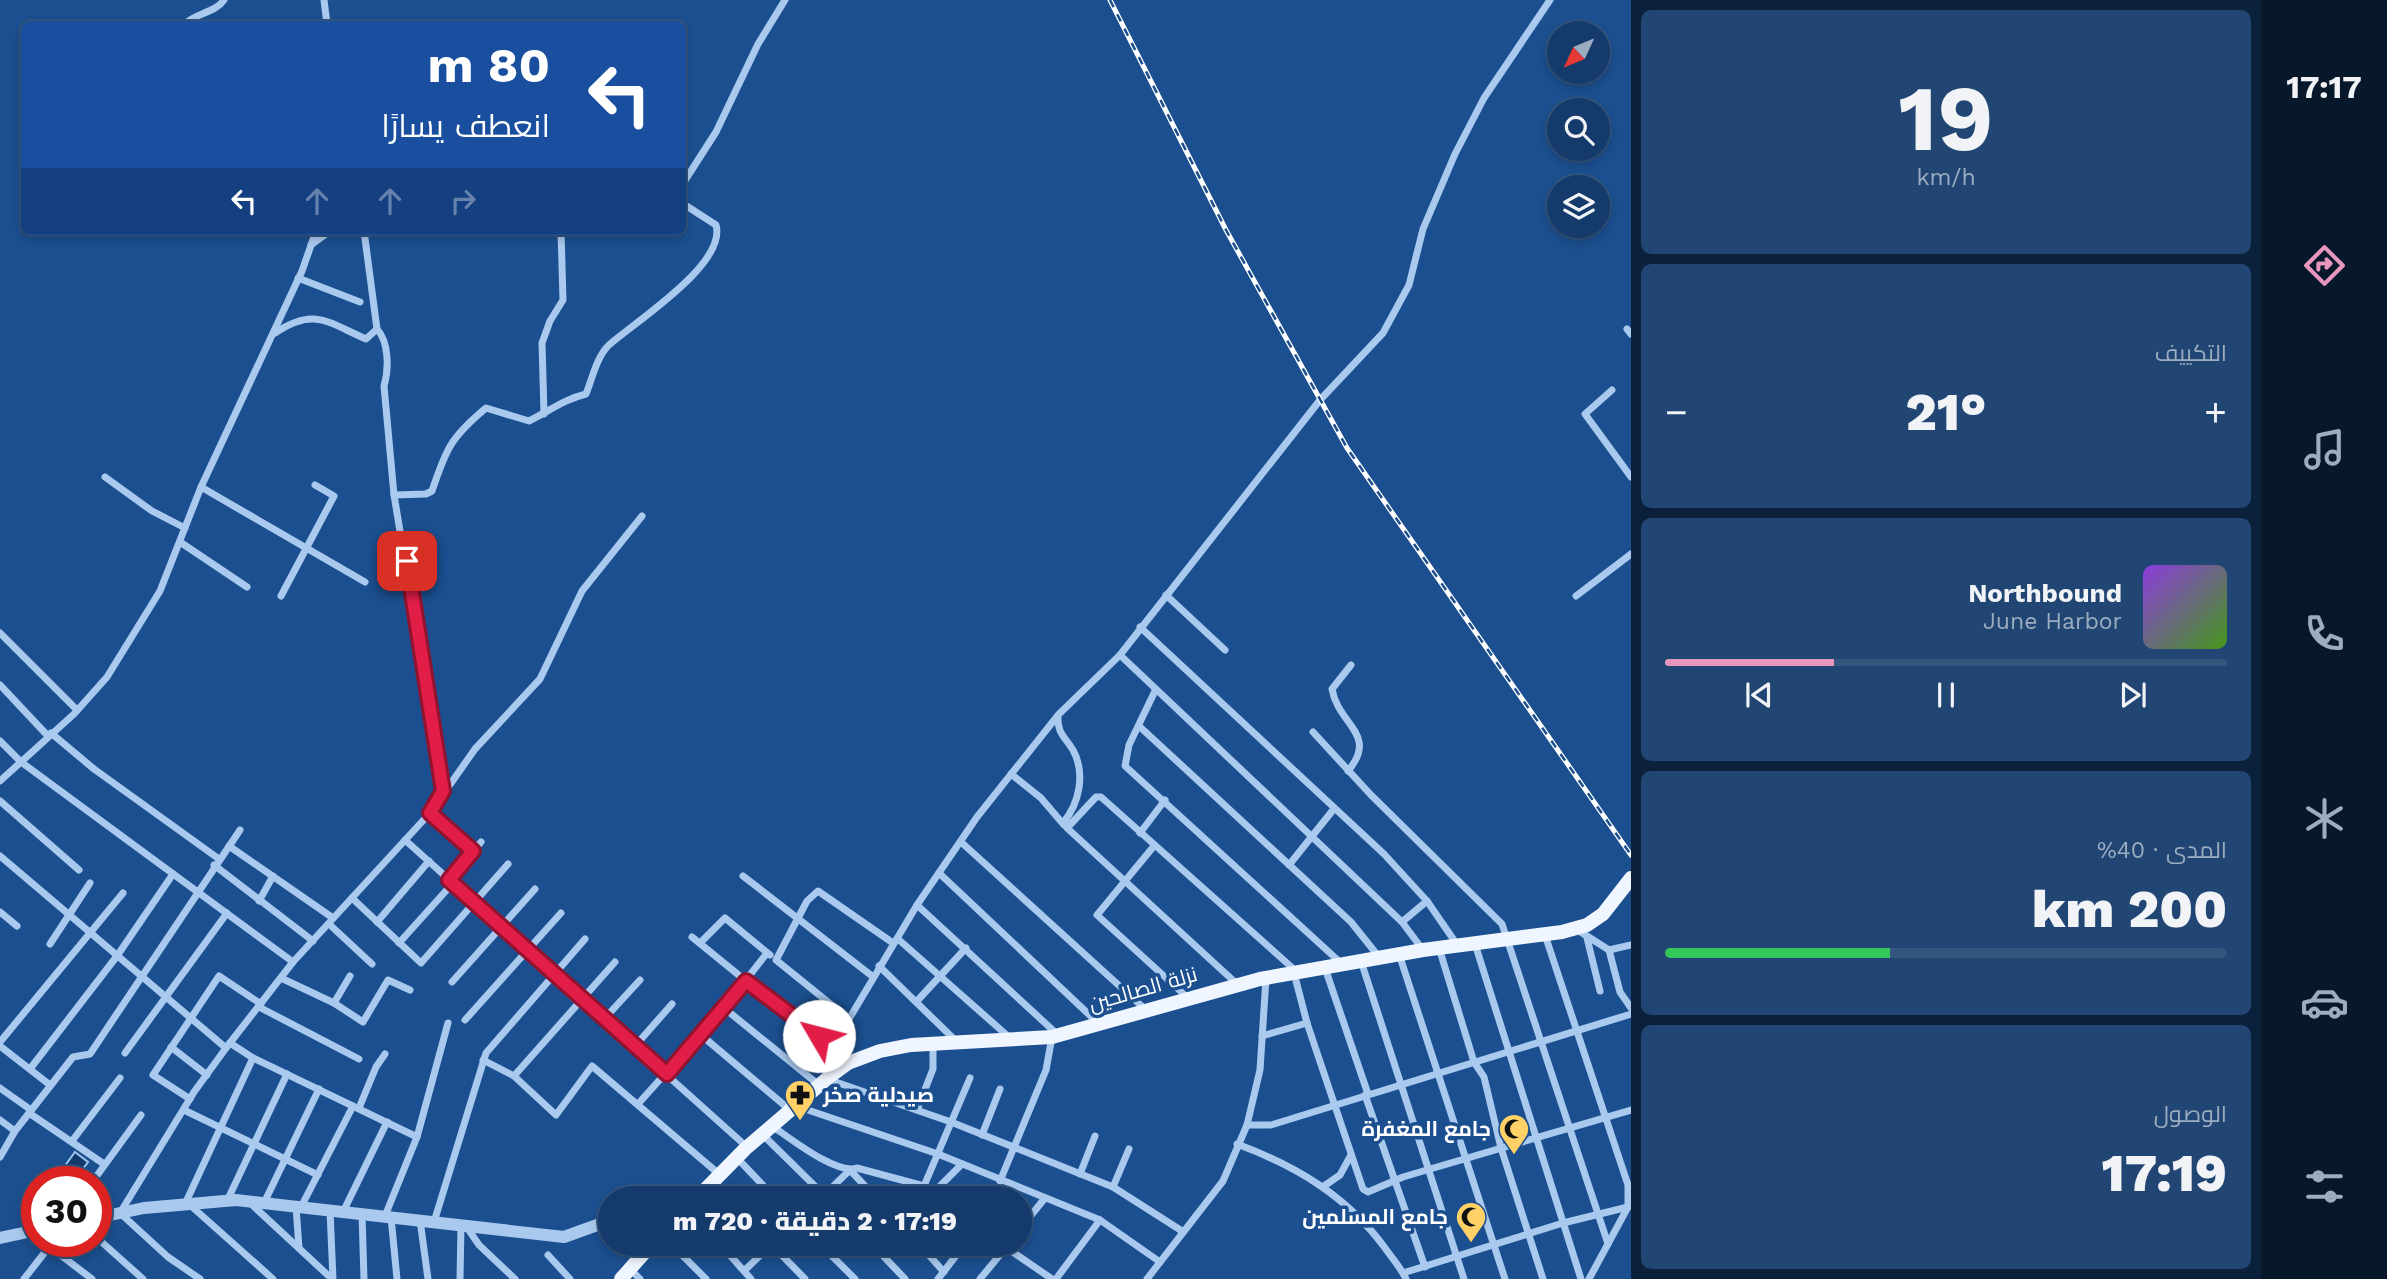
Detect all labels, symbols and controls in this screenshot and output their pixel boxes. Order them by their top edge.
north arrow [1547,21,1610,84]
map controls [1547,21,1610,238]
text: 80 m [428,36,550,94]
icon: left [574,49,665,140]
text: 19 [1898,65,1994,172]
text: 17:17 [2286,68,2362,106]
button: search [1547,98,1610,161]
text: انعطف يسارًا [381,107,550,145]
text: km/h [1916,164,1976,191]
button: layers [1547,175,1610,238]
icon: left [225,182,263,220]
icon: ahead [298,182,336,220]
icon: ahead [371,182,409,220]
icon: right [444,182,482,220]
icon: directions [2300,241,2349,290]
text: التكييف [2155,340,2227,367]
text: 21° [1906,382,1986,443]
text: − [1665,390,1688,434]
text: + [2204,390,2227,434]
icon: music [2300,425,2349,474]
pin [377,531,437,591]
icon: arrive [388,542,426,580]
text: Northbound [1968,578,2122,608]
text: June Harbor [1983,608,2122,635]
icon: phone [2300,609,2349,658]
icon: previous [1740,676,1778,714]
icon: pause [1927,676,1965,714]
icon: next [2114,676,2152,714]
icon: climate [2300,794,2349,843]
text: المدى · 40% [2097,837,2227,864]
text: 200 km [2032,879,2227,940]
street label: نزلة الصالحين [1086,961,1200,1017]
icon: car [2300,978,2349,1027]
position arrow [782,999,856,1073]
pharmacy icon: صيدلية صخر [783,1078,817,1122]
place label: صيدلية صخر [822,1082,934,1107]
text: الوصول [2154,1101,2227,1128]
mosque icon: جامع المغفرة [1497,1112,1531,1156]
place label: جامع المغفرة [1361,1116,1491,1143]
text: 17:19 [2102,1143,2227,1204]
icon: filters [2300,1162,2349,1211]
speed limit sign: 30 [21,1166,112,1257]
mosque icon: جامع المسلمين [1454,1200,1488,1244]
place label: جامع المسلمين [1302,1204,1448,1231]
text: 17:19 · 2 دقيقة · 720 m [673,1206,957,1236]

